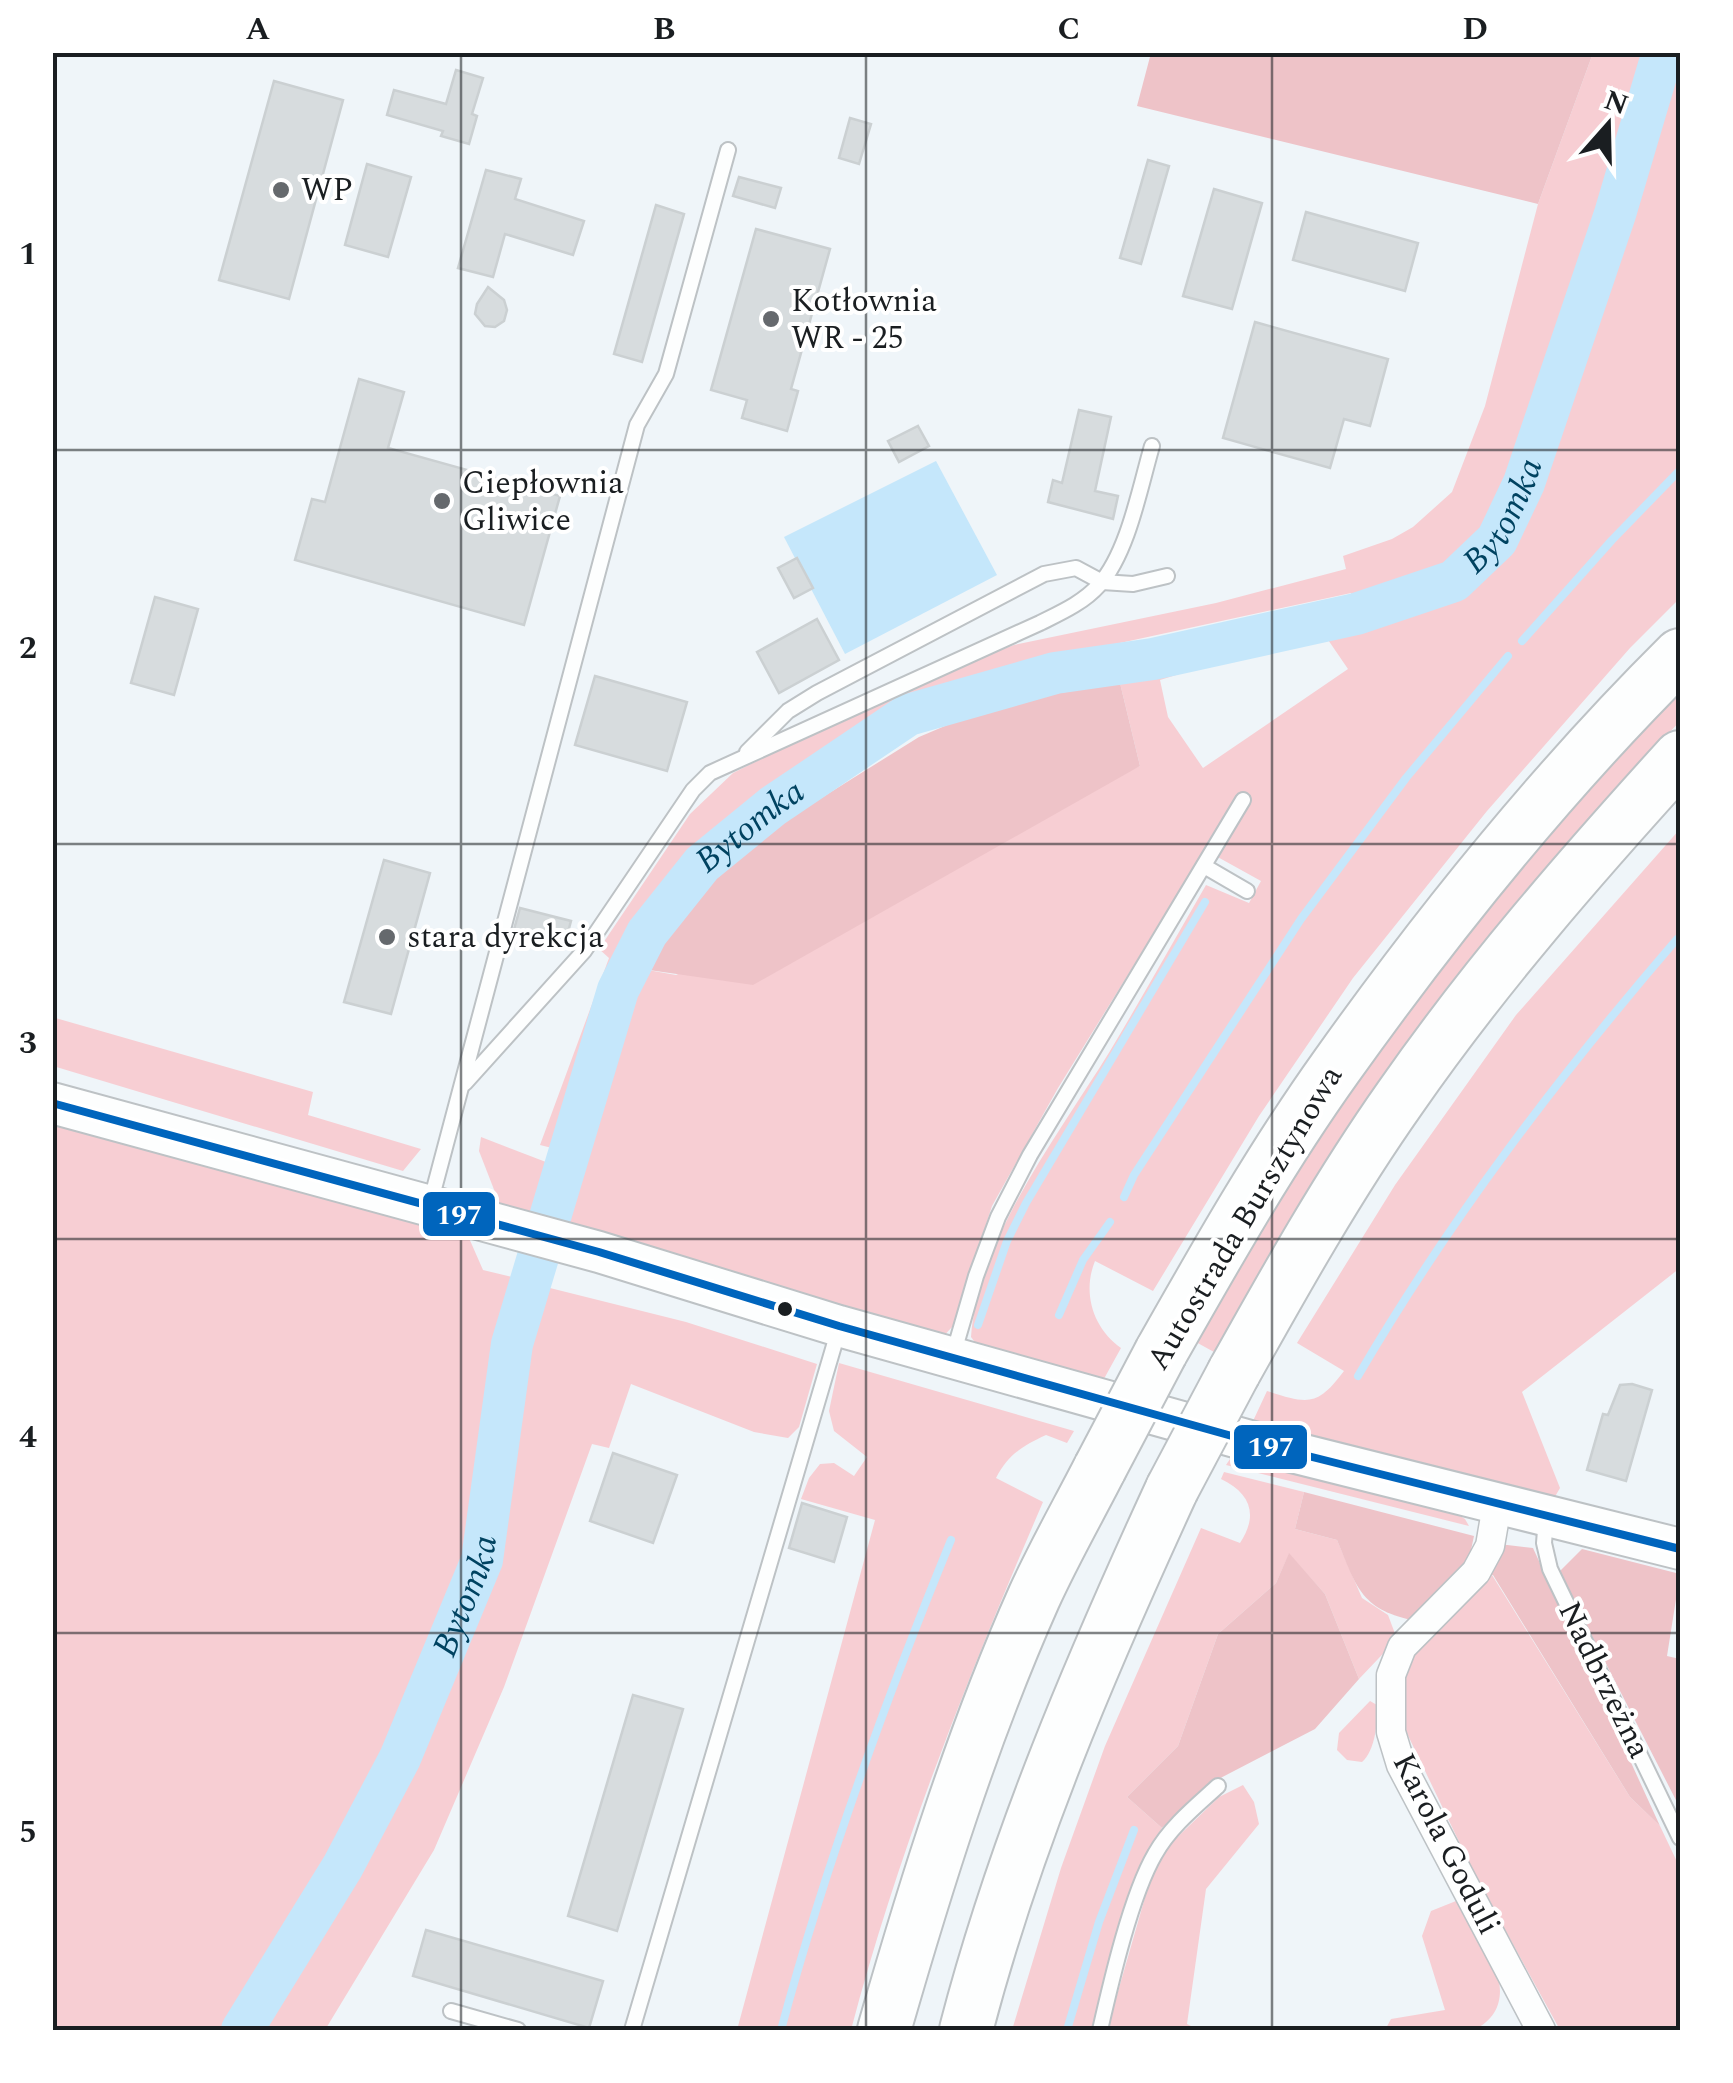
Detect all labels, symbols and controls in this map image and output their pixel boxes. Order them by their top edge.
text: A [246,5,271,54]
text: B [653,5,675,54]
text: C [1058,5,1080,54]
text: D [1462,5,1488,54]
north arrow [1558,75,1658,175]
text: N [1598,79,1634,127]
place label: WP [301,166,353,215]
marker: WP [270,179,292,201]
text: 1 [19,230,37,279]
place label: Kotłownia WR - 25 [791,277,937,363]
marker: Kotłownia WR - 25 [760,308,782,330]
water label: Bytomka [1450,451,1557,586]
place label: Ciepłownia Gliwice [462,459,624,545]
marker: Ciepłownia Gliwice [431,490,453,512]
text: 2 [19,624,37,673]
water label: Bytomka [683,765,815,886]
place label: stara dyrekcja [407,913,604,962]
marker: stara dyrekcja [376,926,398,948]
text: 3 [19,1019,37,1068]
street label: Autostrada Bursztynowa [1134,1056,1356,1380]
line badge: 197 [421,1190,497,1238]
text: 197 [435,1194,483,1237]
unlabelled marker [775,1299,795,1319]
text: 4 [19,1413,37,1462]
line badge: 197 [1232,1423,1309,1471]
text: 197 [1247,1426,1295,1469]
water label: Bytomka [418,1532,512,1665]
street label: Nadbrzeżna [1545,1593,1663,1767]
street label: Karola Goduli [1379,1745,1513,1943]
text: 5 [19,1808,37,1857]

